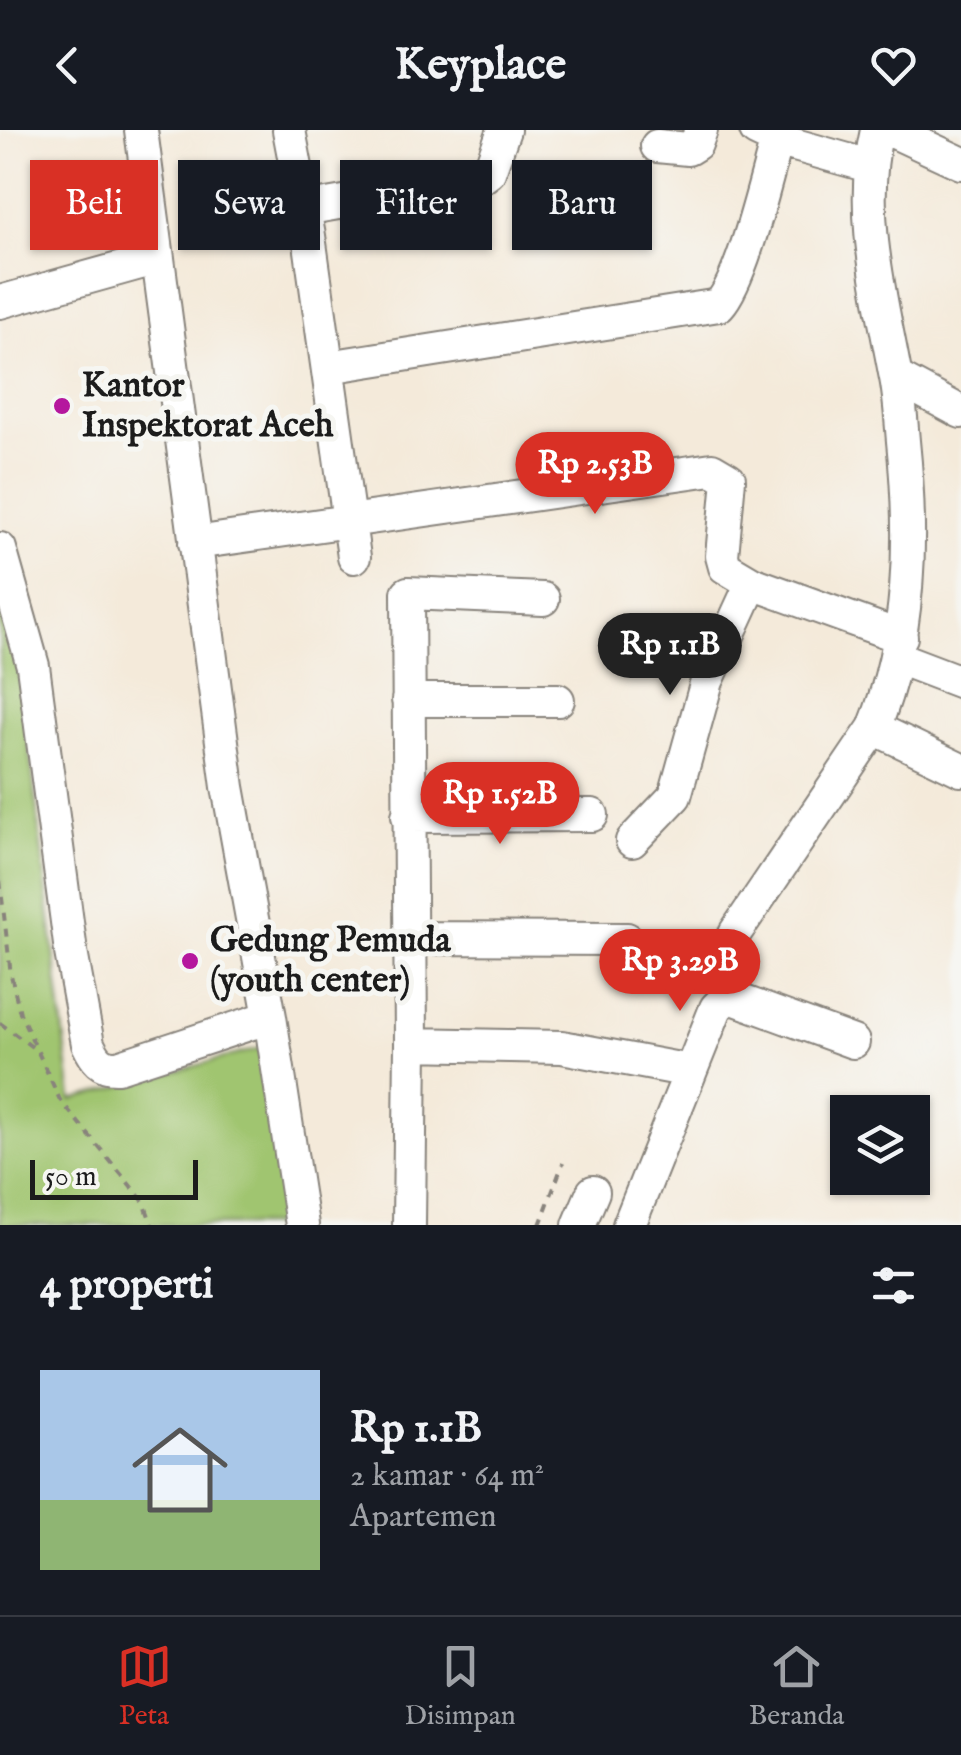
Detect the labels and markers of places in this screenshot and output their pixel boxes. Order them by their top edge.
place label: Kantor Inspektorat Aceh [82,364,334,449]
marker: Kantor Inspektorat Aceh [51,395,73,417]
pin: Rp 2.53B [492,432,698,517]
pin: Rp 1.1B [578,613,762,698]
pin: Rp 1.52B [397,762,603,847]
place label: Gedung Pemuda (youth center) [210,919,451,1004]
pin: Rp 3.29B [577,929,783,1014]
marker: Gedung Pemuda (youth center) [179,950,201,972]

